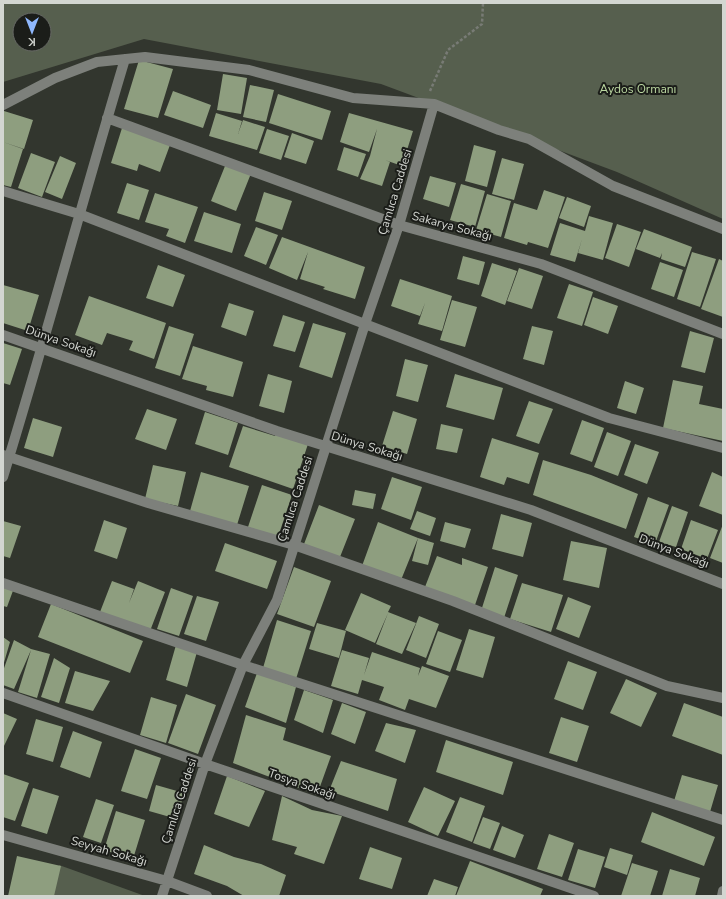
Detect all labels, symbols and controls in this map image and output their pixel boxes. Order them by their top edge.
north arrow [12,12,52,52]
text: K [28,34,36,49]
park label: Aydos Ormanı [600,81,676,97]
street label: Çamlıca Caddesi [374,147,416,237]
street label: Sakarya Sokağı [410,208,494,244]
street label: Dünya Sokağı [23,321,99,361]
street label: Dünya Sokağı [329,428,405,464]
street label: Çamlıca Caddesi [274,454,316,544]
street label: Dünya Sokağı [637,530,711,572]
street label: Çamlıca Caddesi [158,756,200,846]
street label: Tosya Sokağı [266,765,338,803]
street label: Seyyah Sokağı [69,832,149,870]

